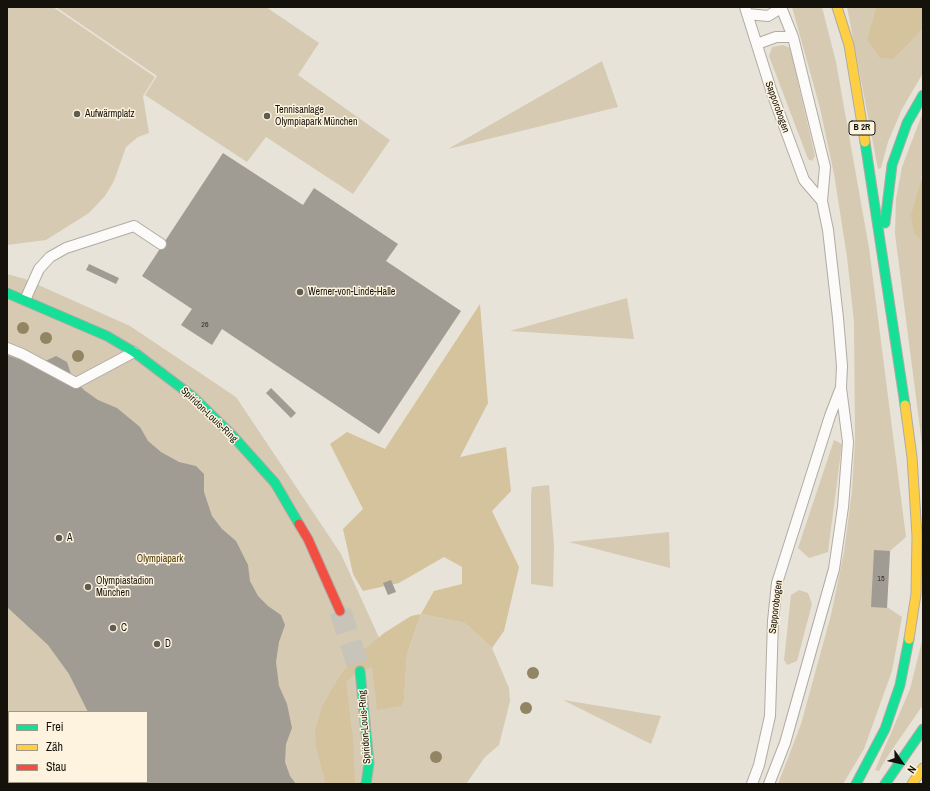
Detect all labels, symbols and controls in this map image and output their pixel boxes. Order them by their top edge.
street label: Sapporobogen [762,80,792,134]
place label: Tennisanlage Olympiapark München [275,104,357,128]
place label: Aufwärmplatz [85,108,135,120]
marker: Aufwärmplatz [72,109,82,119]
marker: Tennisanlage Olympiapark München [262,111,272,121]
road number: B 2R [849,121,875,135]
place label: Werner-von-Linde-Halle [308,286,395,298]
marker: Werner-von-Linde-Halle [295,287,305,297]
house number: 26 [201,320,209,330]
street label: Spiridon-Louis-Ring [178,385,240,445]
place label: A [67,532,72,544]
marker: A [54,533,64,543]
park label: Olympiapark [137,553,183,565]
house number: 15 [877,574,885,584]
place label: Olympiastadion München [96,575,153,598]
street label: Sapporobogen [767,580,785,634]
marker: Olympiastadion München [83,582,93,592]
place label: C [121,622,127,634]
marker: C [108,623,118,633]
place label: D [165,638,171,650]
marker: D [152,639,162,649]
street label: Spiridon-Louis-Ring [356,690,374,764]
legend [8,711,148,783]
text: Frei [46,719,64,735]
text: Zäh [46,739,63,755]
north arrow [882,743,922,783]
text: Stau [46,759,66,775]
text: N [904,763,920,776]

